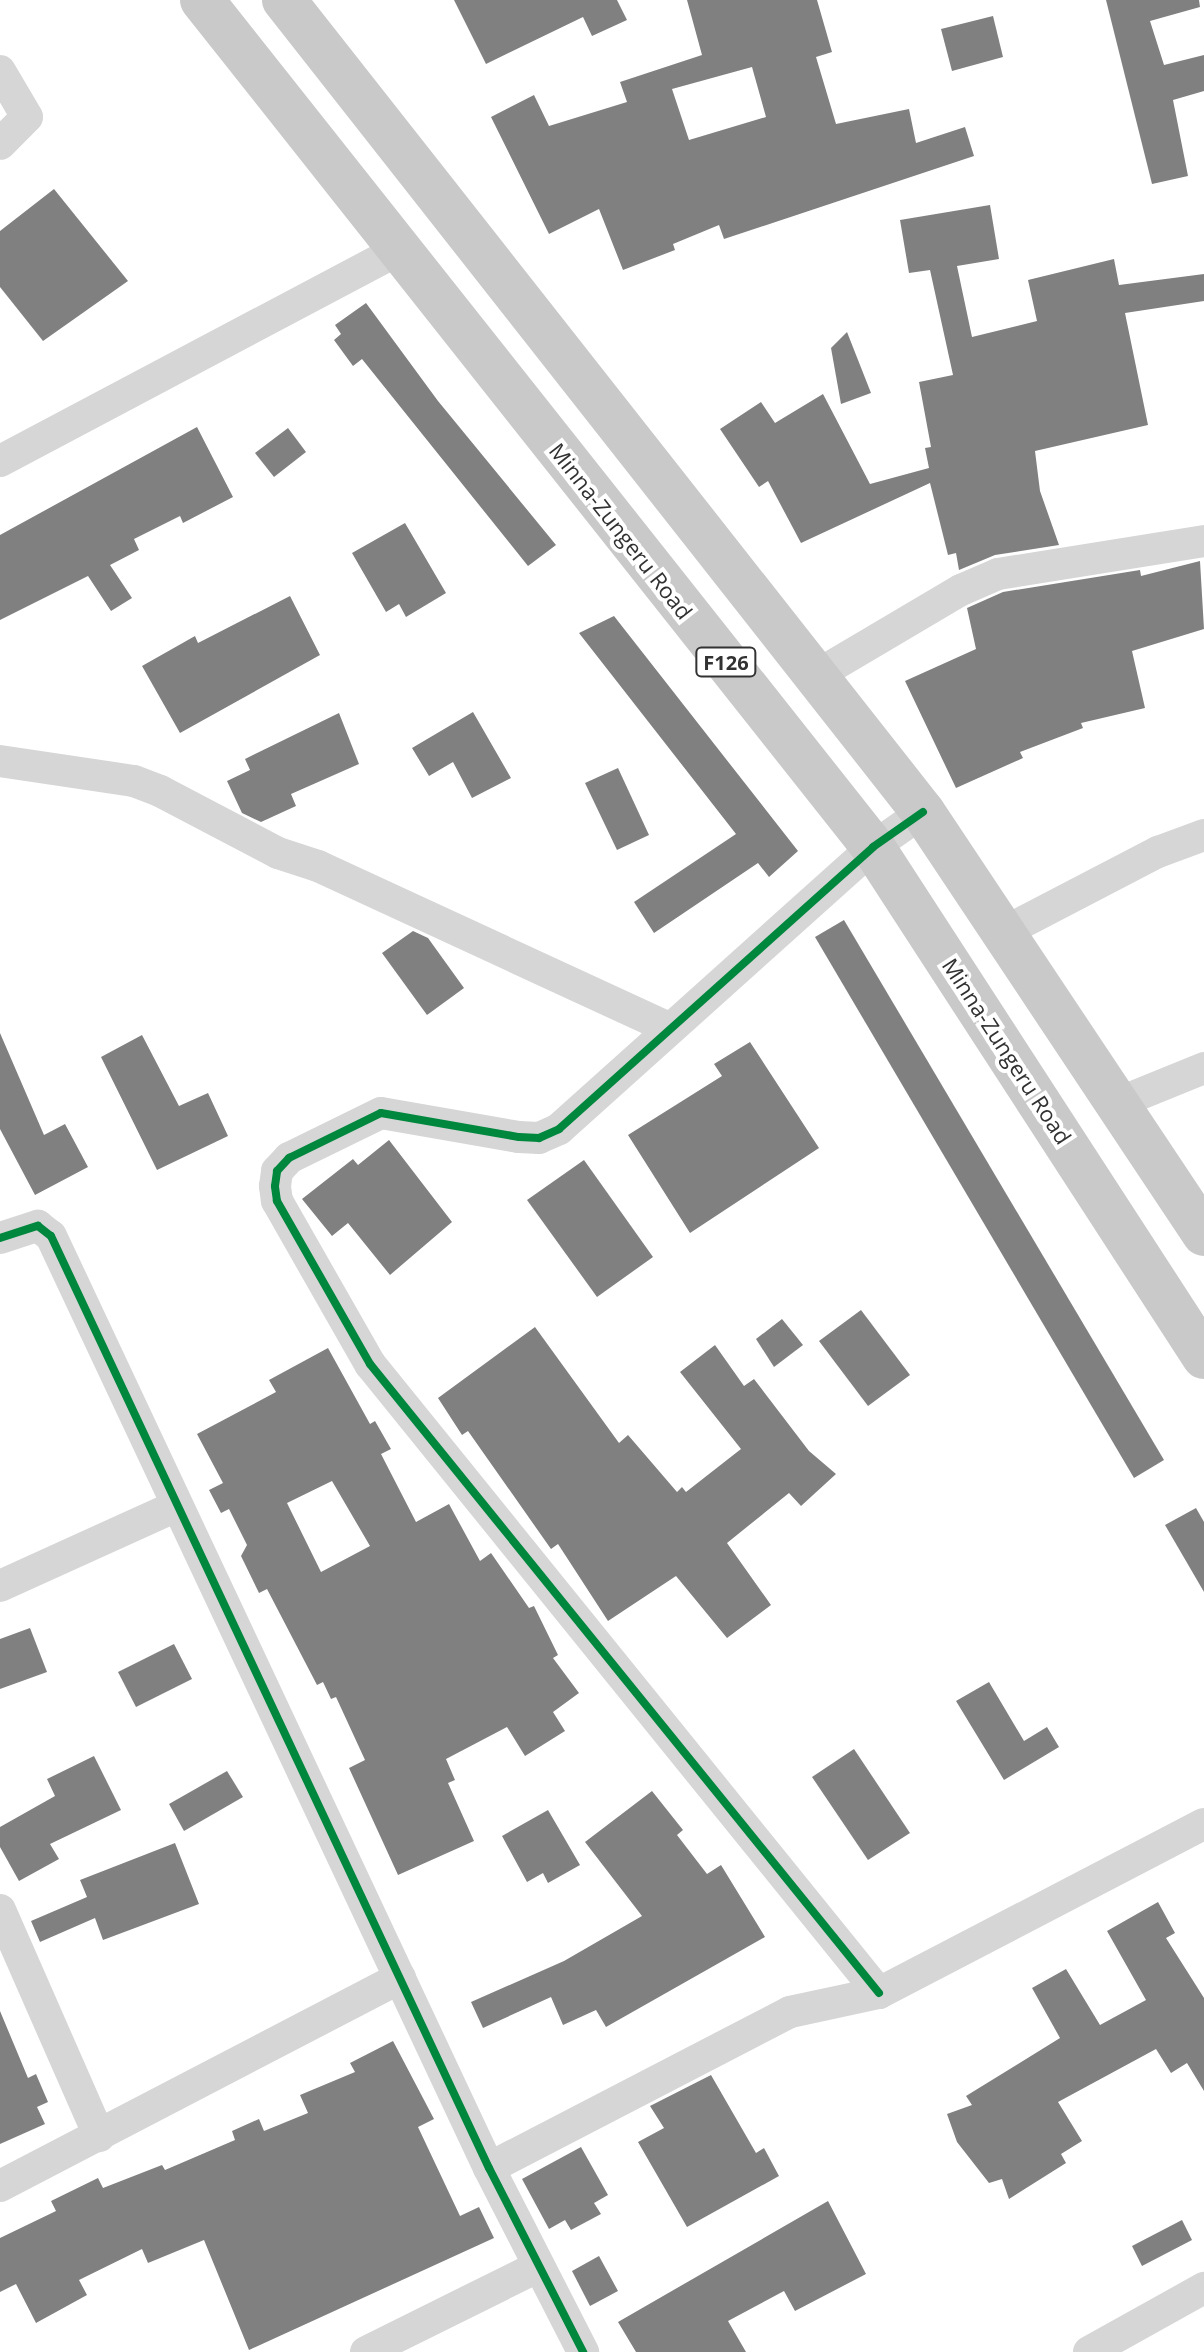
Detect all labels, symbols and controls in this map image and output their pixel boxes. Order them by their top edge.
street label: Minna-Zungeru Road [544,438,698,624]
road number: F126 [694,646,758,678]
street label: Minna-Zungeru Road [937,953,1077,1149]

